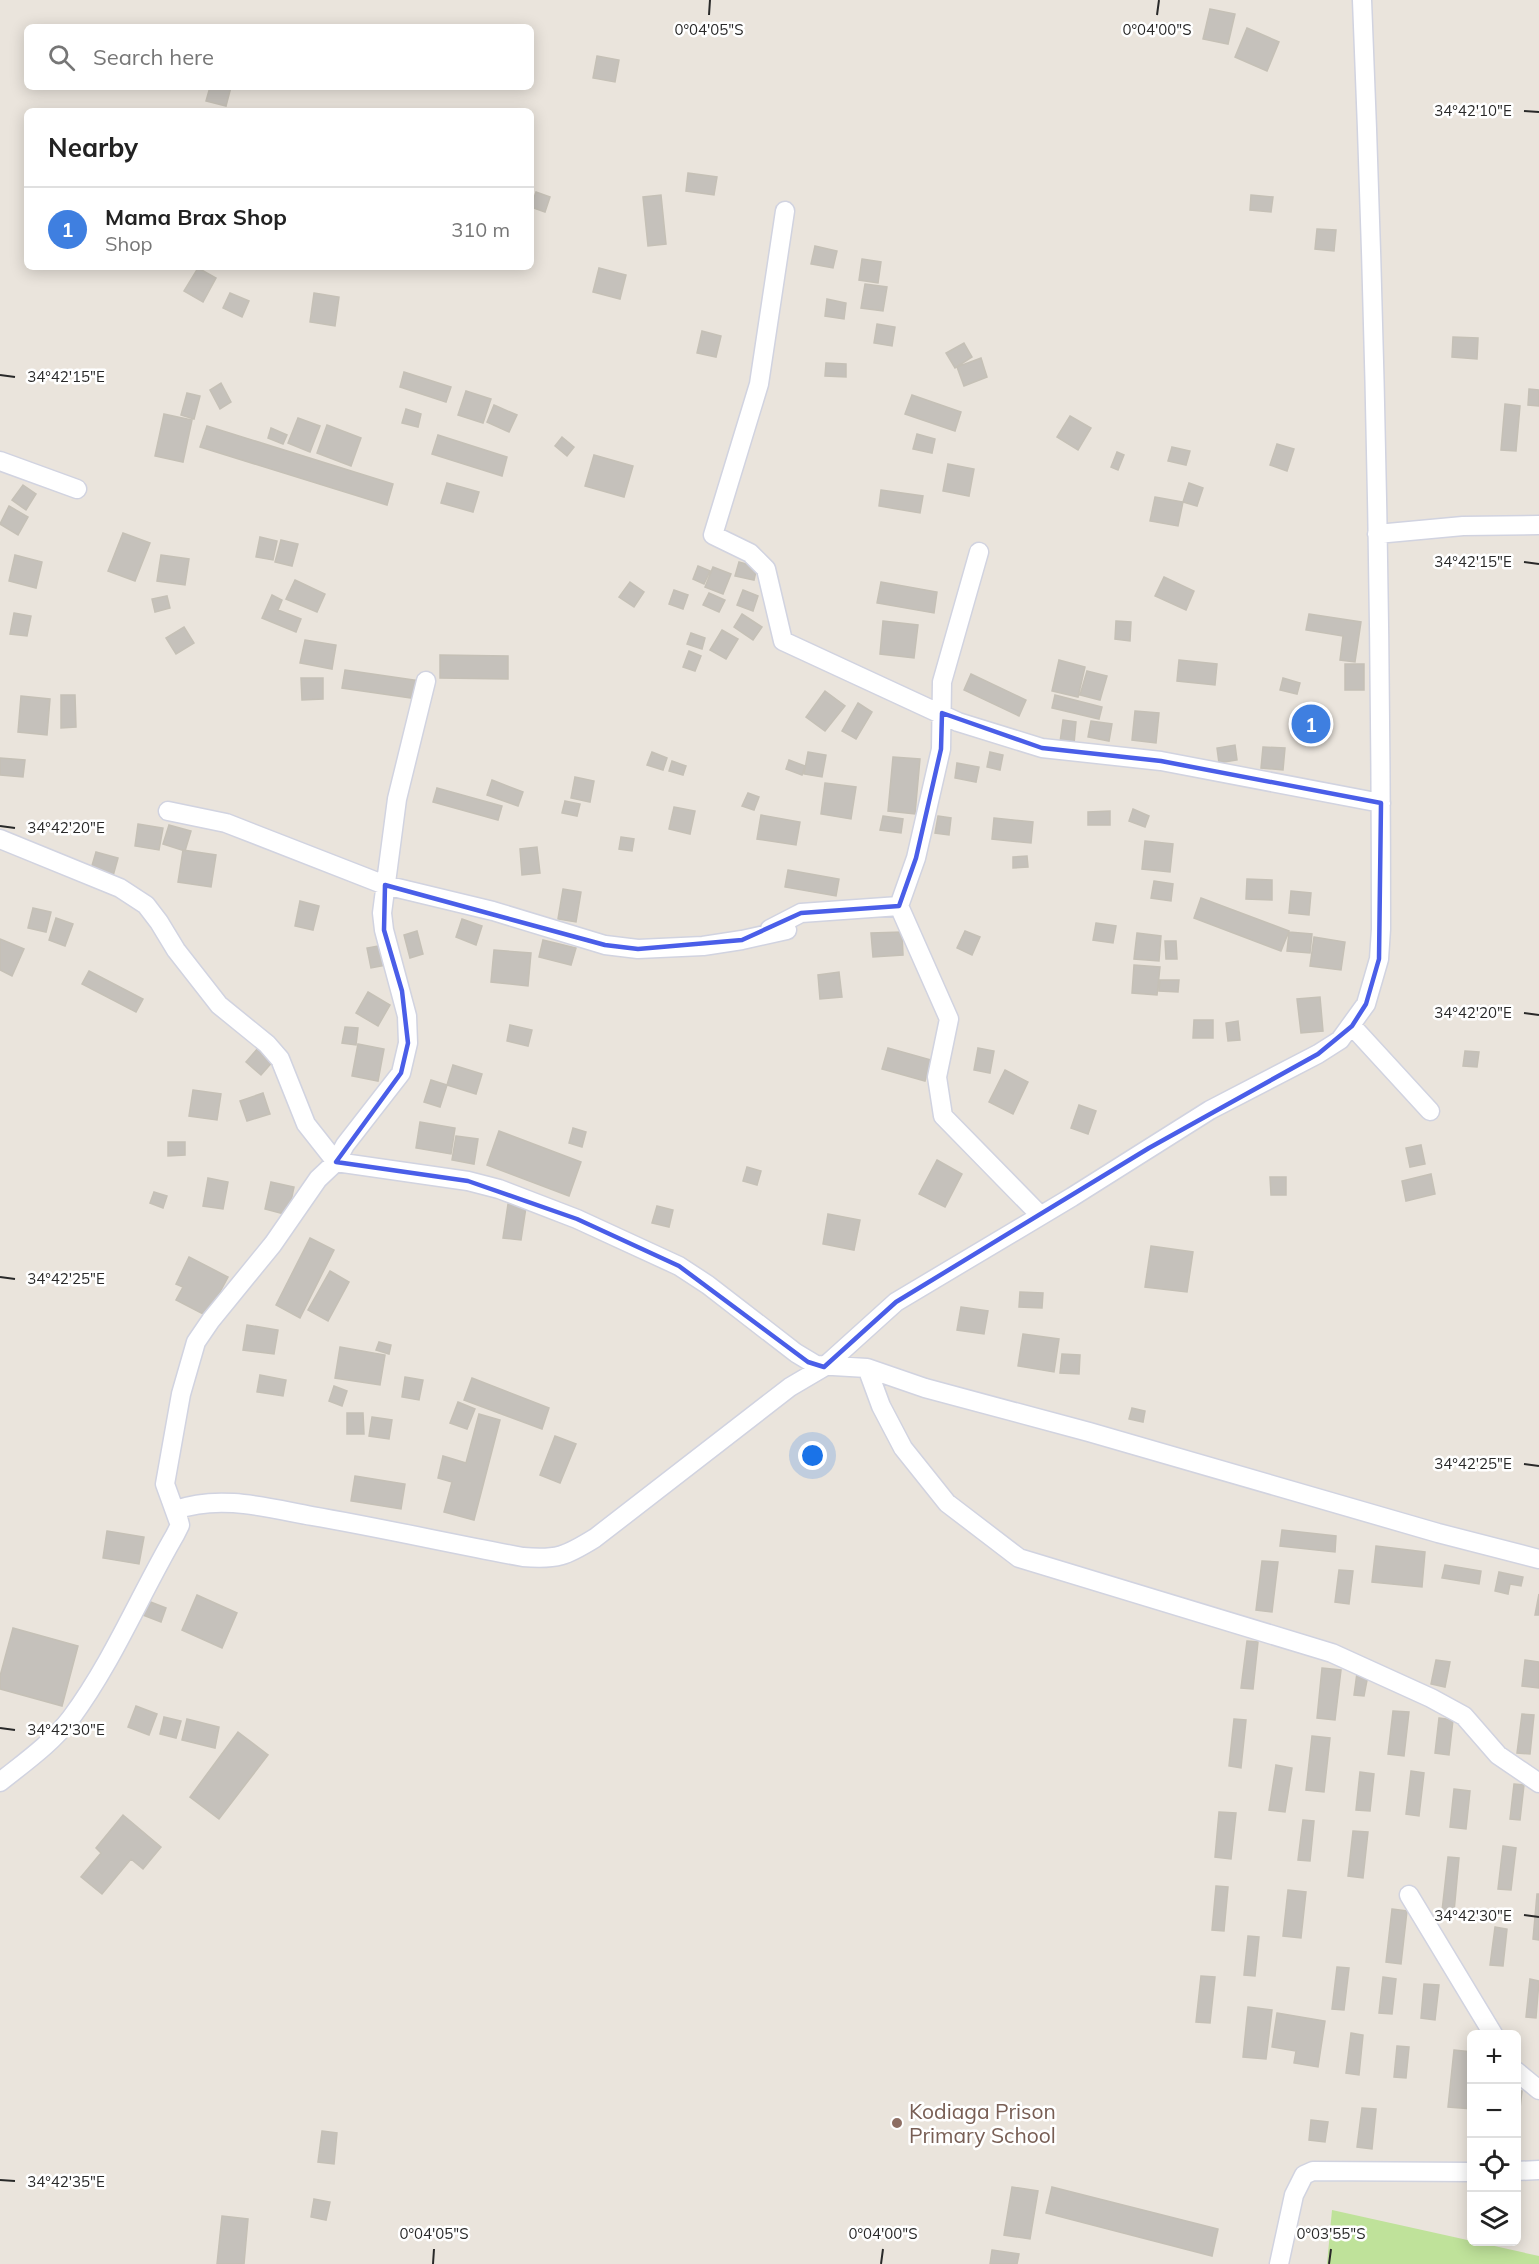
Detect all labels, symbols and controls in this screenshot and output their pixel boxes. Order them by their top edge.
text: 0°04'05"S [674,20,744,39]
text: 0°04'00"S [1122,20,1192,39]
search box [24,24,534,90]
icon: search [45,41,78,74]
text: Search here [93,43,214,71]
text: 34°42'10"E [1434,101,1512,120]
text: Nearby [48,131,138,164]
text: Mama Brax Shop [105,203,287,231]
text: 1 [62,217,74,242]
text: 310 m [451,217,510,242]
text: Shop [105,231,153,256]
text: 34°42'15"E [27,367,105,386]
text: 34°42'15"E [1434,552,1512,571]
pin: 1 [1292,702,1330,746]
text: 34°42'20"E [27,818,105,837]
text: 34°42'20"E [1434,1003,1512,1022]
text: 34°42'25"E [27,1269,105,1288]
your location [798,1441,827,1470]
text: 34°42'25"E [1434,1454,1512,1473]
text: 34°42'30"E [27,1720,105,1739]
text: 34°42'30"E [1434,1906,1512,1925]
map controls [1467,2030,1521,2246]
button: + [1467,2030,1521,2084]
button: − [1467,2084,1521,2138]
place label: Kodiaga Prison Primary School [909,2098,1056,2148]
marker: Kodiaga Prison Primary School [890,2116,904,2130]
button: locate [1467,2138,1521,2192]
text: 34°42'35"E [27,2172,105,2191]
button: layers [1467,2192,1521,2246]
text: 0°04'05"S [399,2224,469,2243]
text: 0°04'00"S [848,2224,918,2243]
text: 0°03'55"S [1296,2224,1366,2243]

